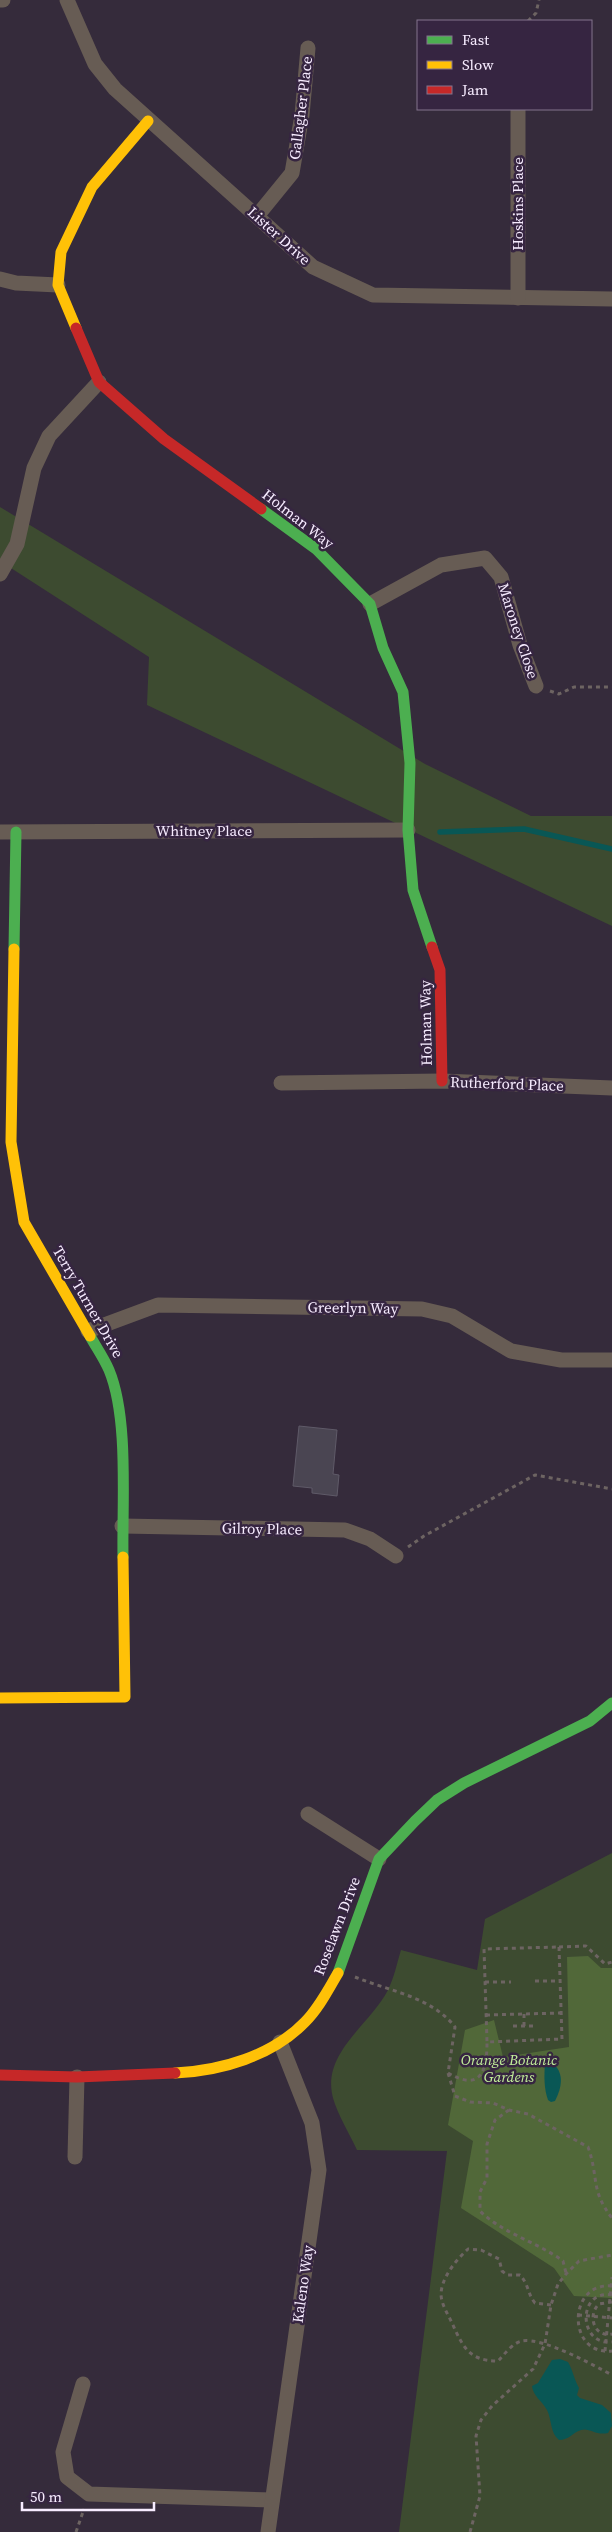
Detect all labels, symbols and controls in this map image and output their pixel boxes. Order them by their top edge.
legend [417,20,592,110]
text: Fast [462,29,489,50]
text: Slow [462,54,494,75]
street label: Gallagher Place [284,55,317,161]
text: Jam [461,79,489,100]
street label: Hoskins Place [507,157,528,251]
street label: Lister Drive [243,202,316,270]
street label: Holman Way [258,484,339,553]
street label: Maroney Close [493,580,544,682]
street label: Whitney Place [156,820,253,841]
street label: Holman Way [414,980,437,1066]
street label: Rutherford Place [450,1071,564,1096]
street label: Terry Turner Drive [48,1242,129,1362]
street label: Greerlyn Way [308,1296,399,1319]
street label: Gilroy Place [222,1517,303,1540]
street label: Roselawn Drive [308,1873,365,1978]
park label: Orange Botanic Gardens [461,2049,558,2087]
street label: Kaleno Way [287,2243,318,2324]
scale bar [22,2480,155,2512]
text: 50 m [30,2486,62,2507]

